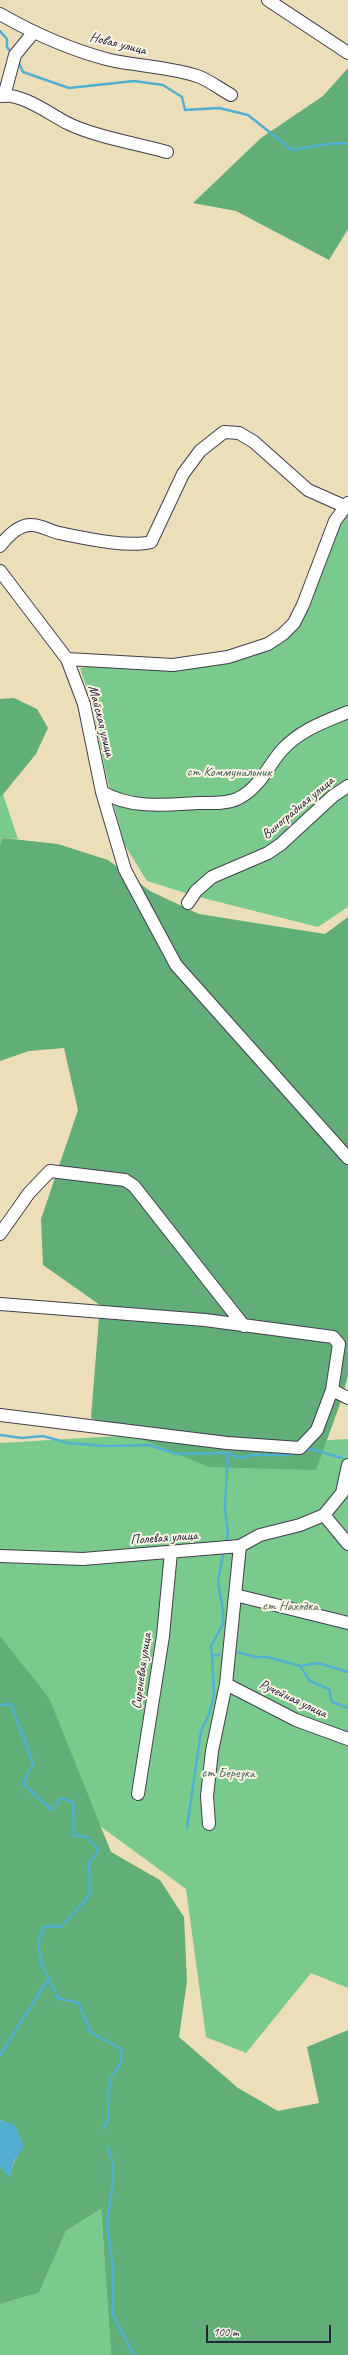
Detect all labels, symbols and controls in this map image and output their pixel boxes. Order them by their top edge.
street label: Новая улица [88,29,148,59]
street label: Майская улица [84,684,118,758]
park label: ст Коммунальник [187,764,271,780]
street label: Виноградная улица [258,773,338,843]
street label: Полевая улица [130,1527,198,1549]
park label: ст Находка [262,1598,318,1614]
street label: Сиреневая улица [128,1632,156,1710]
street label: Ручейная улица [256,1676,330,1722]
park label: ст Березка [201,1765,255,1781]
scale bar [208,2317,333,2343]
text: 100 m [213,2324,239,2340]

